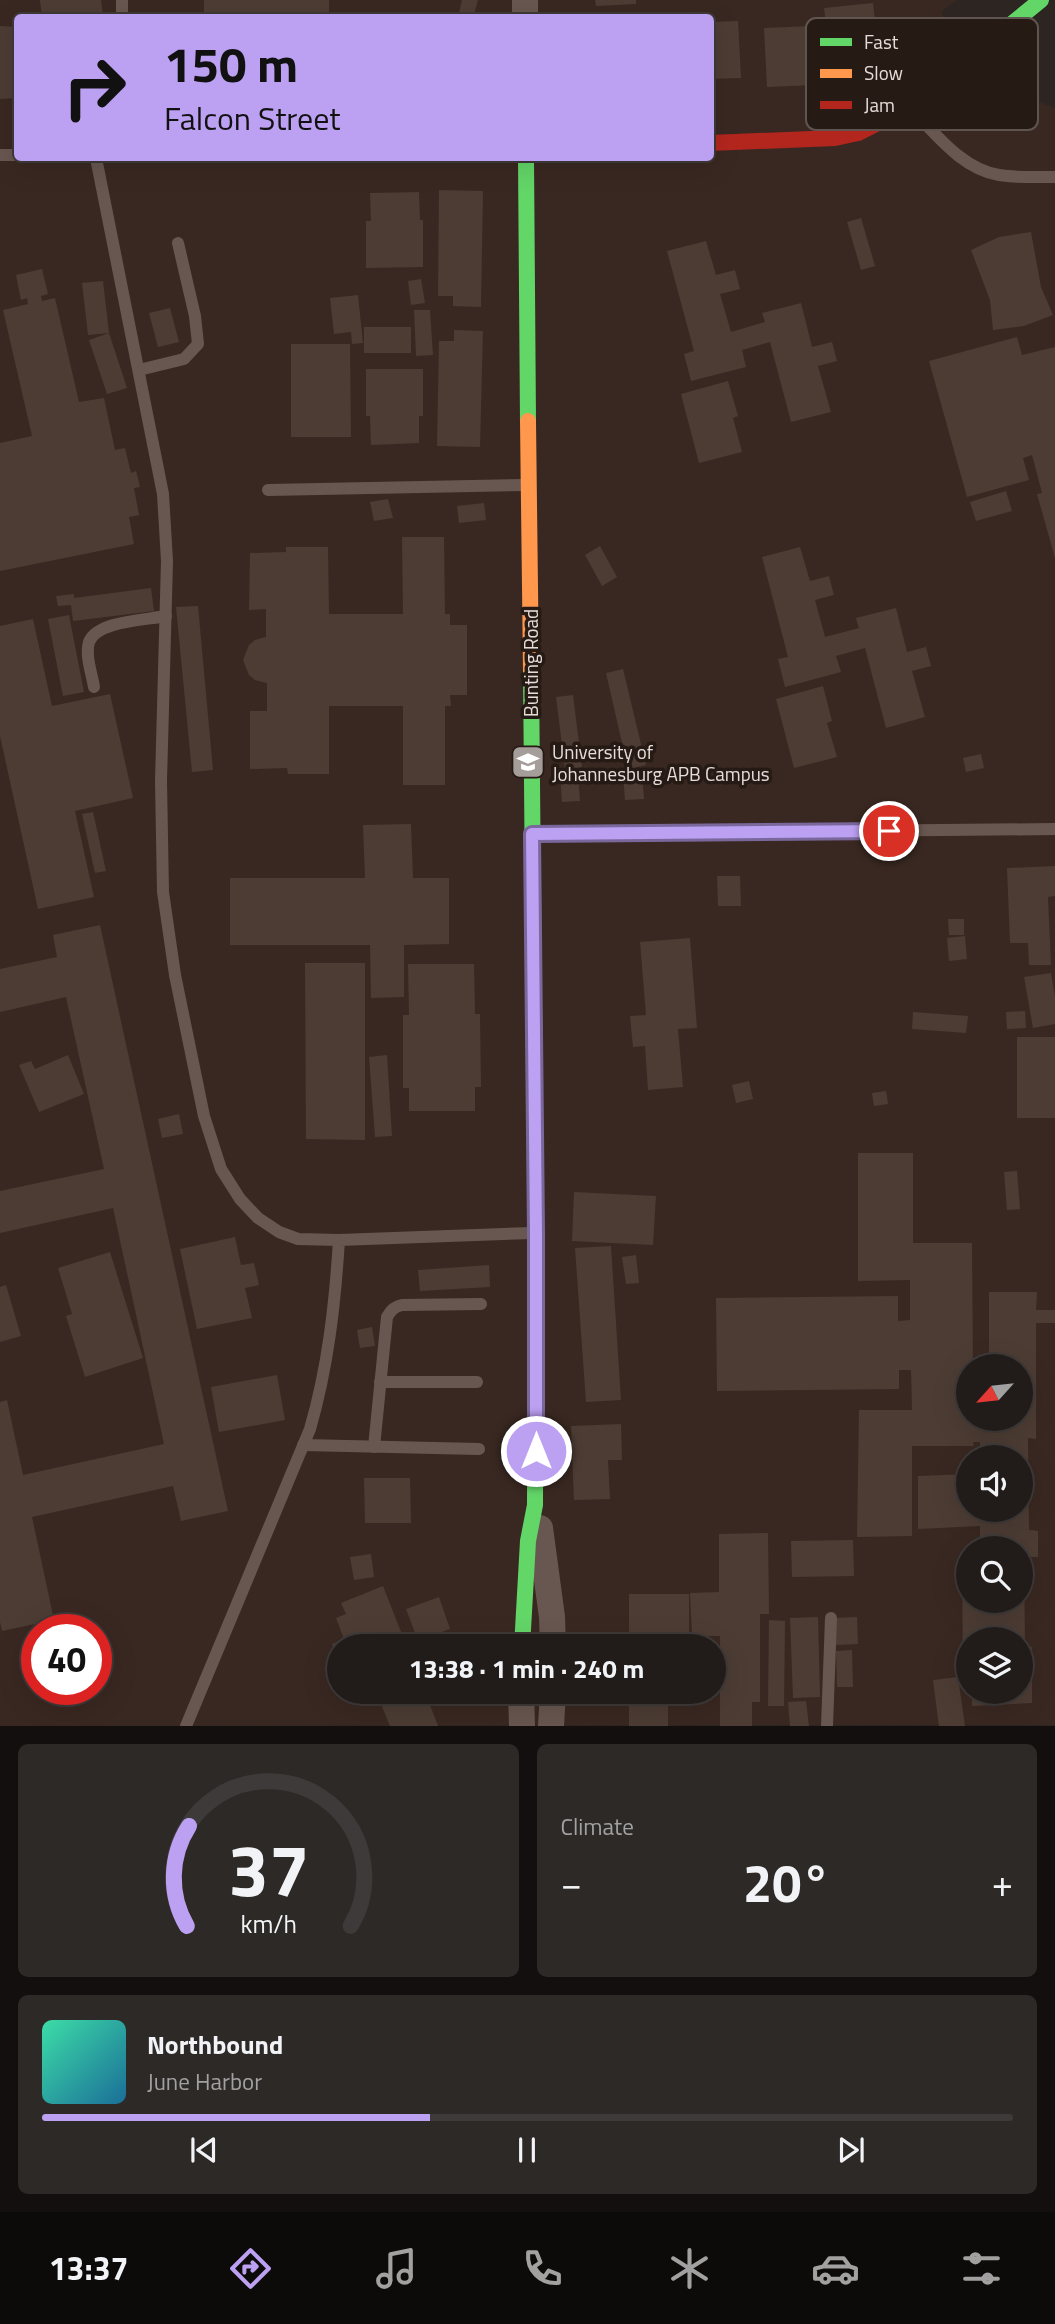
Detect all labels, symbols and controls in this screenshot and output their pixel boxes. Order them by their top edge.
legend [806,18,1038,130]
text: 150 m [164,26,298,101]
text: Fast [864,27,899,56]
icon: right [49,42,140,133]
text: Slow [864,58,903,87]
text: Jam [864,90,895,119]
text: Falcon Street [164,94,341,142]
street label: Bunting Road [516,609,545,717]
place label: University of Johannesburg APB Campus [552,737,770,788]
school or university icon: University of Johannesburg APB Campus [509,743,547,781]
pin [859,801,919,861]
icon: arrive [870,812,908,850]
north arrow [956,1354,1032,1432]
map controls [956,1354,1033,1704]
position arrow [499,1414,573,1488]
button: sound [956,1445,1033,1522]
button: search [956,1536,1033,1613]
speed limit sign: 40 [21,1614,112,1705]
button: layers [956,1627,1033,1704]
text: 13:38 · 1 min · 240 m [409,1649,644,1688]
text: Climate [561,1809,634,1844]
text: 37 [227,1815,309,1925]
text: 20° [743,1843,830,1922]
text: − [561,1854,582,1912]
text: + [992,1854,1013,1912]
text: km/h [240,1905,297,1943]
text: Northbound [147,2025,283,2064]
text: June Harbor [147,2064,262,2099]
icon: previous [185,2131,223,2169]
icon: pause [508,2131,546,2169]
icon: next [832,2131,870,2169]
text: 13:37 [49,2244,129,2292]
icon: directions [226,2244,275,2293]
icon: music [372,2244,421,2293]
icon: phone [518,2244,567,2293]
icon: climate [665,2244,714,2293]
icon: car [811,2244,860,2293]
icon: filters [957,2244,1006,2293]

